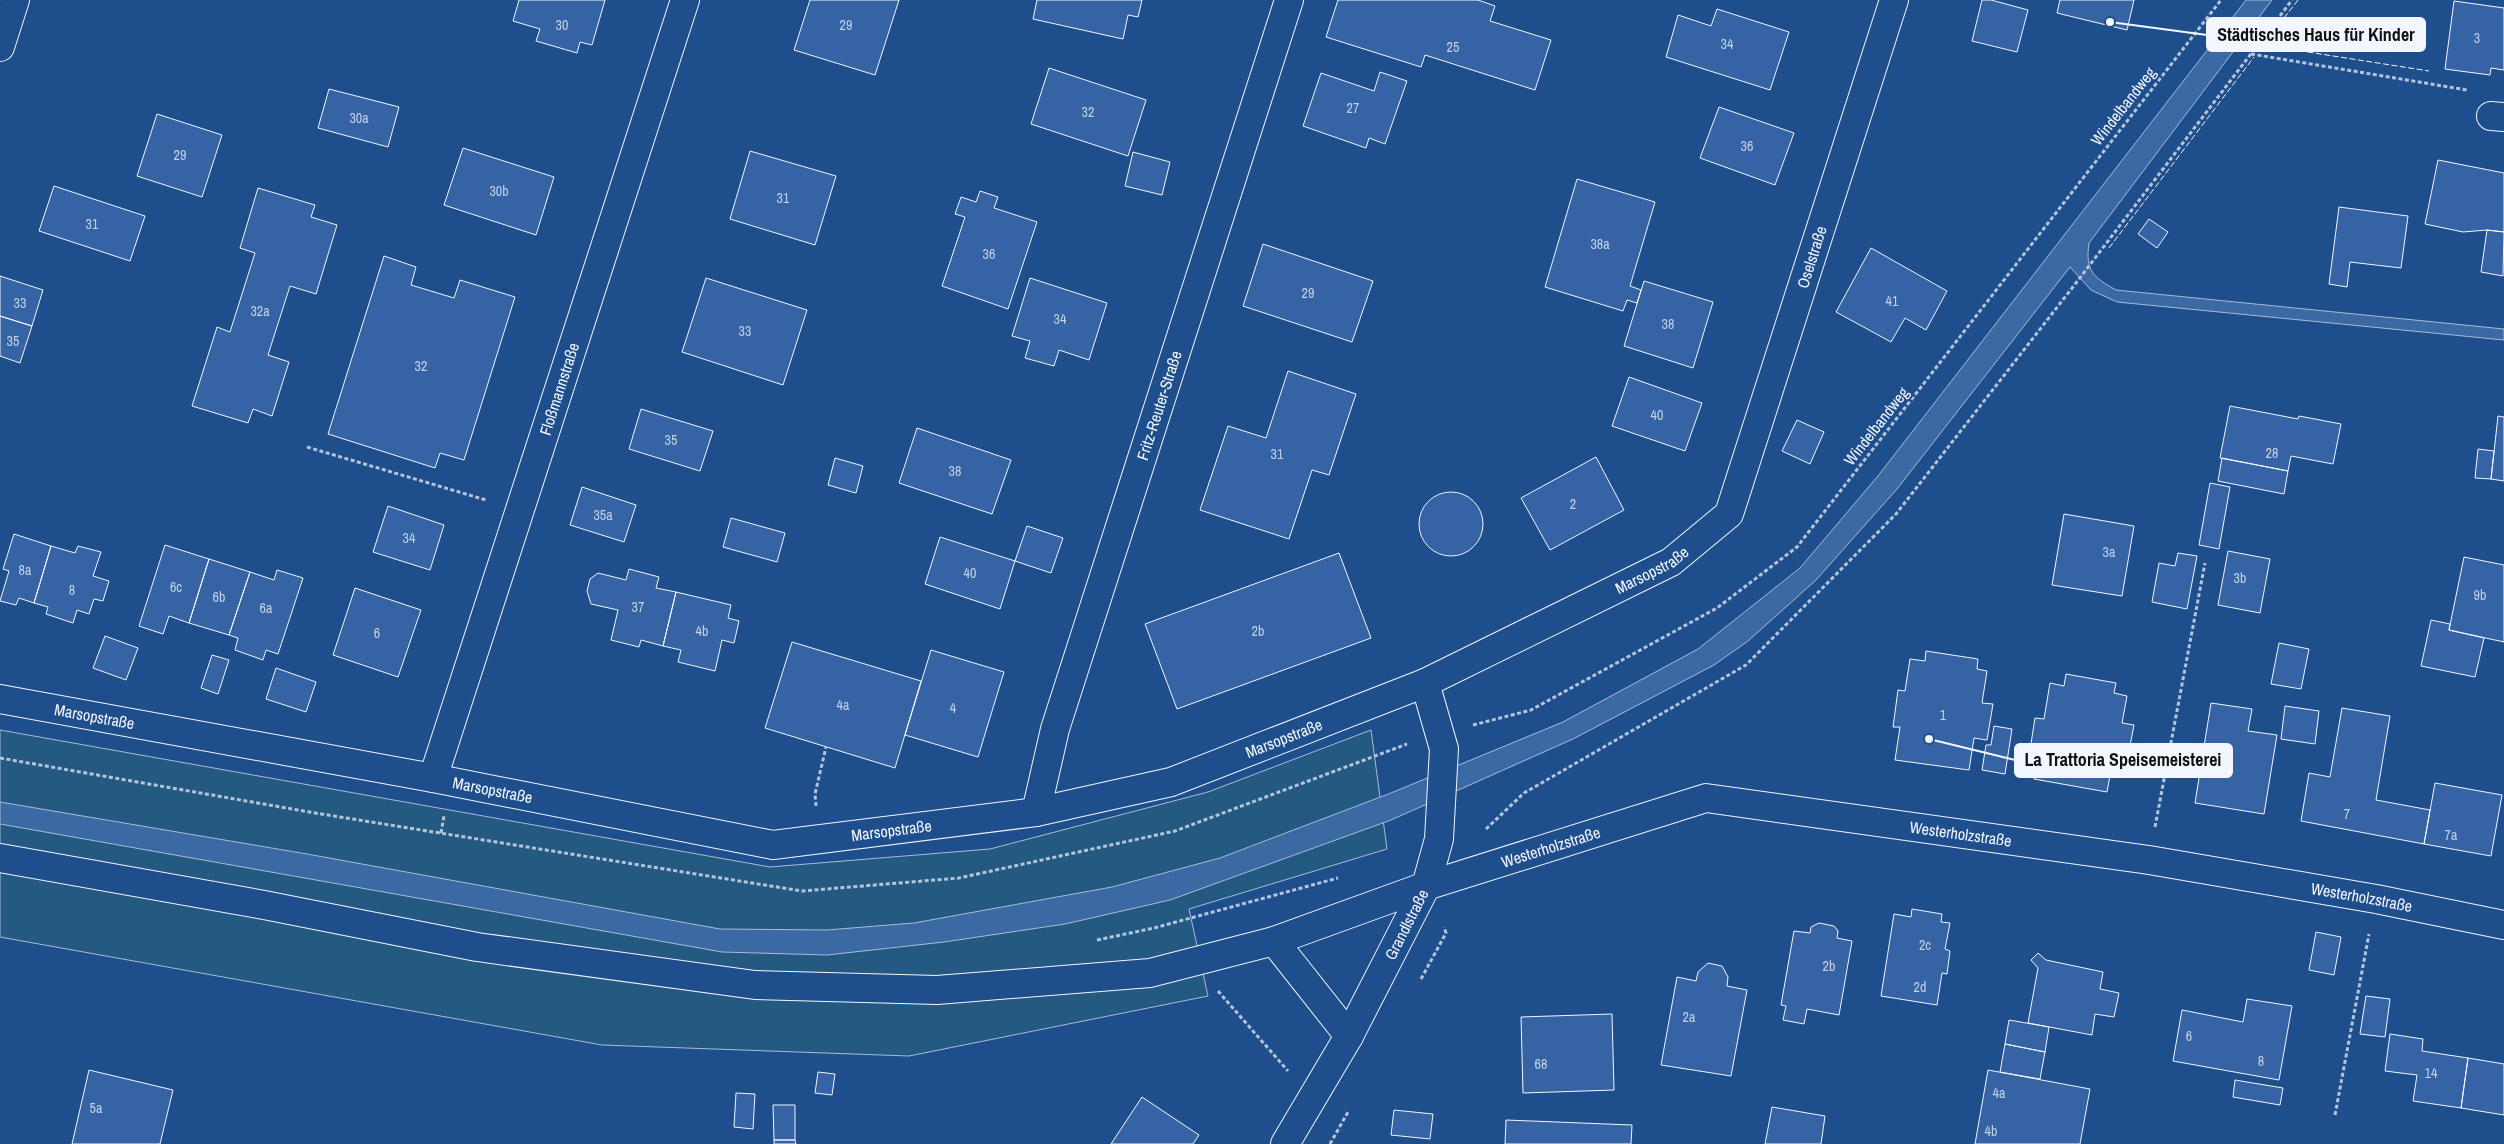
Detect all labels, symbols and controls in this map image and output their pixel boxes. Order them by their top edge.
house number: 30 [556,16,568,34]
house number: 29 [840,16,852,34]
callout: Städtisches Haus für Kinder [2207,18,2425,51]
text: Städtisches Haus für Kinder [2217,22,2415,47]
house number: 3 [2474,29,2480,47]
house number: 34 [1721,35,1734,53]
house number: 25 [1447,38,1459,56]
street label: Windelbandweg [2085,62,2161,150]
house number: 27 [1347,99,1359,117]
house number: 32 [1082,103,1094,121]
house number: 30a [349,109,369,127]
house number: 36 [1741,137,1753,155]
house number: 29 [174,146,186,164]
house number: 30b [489,182,509,200]
house number: 31 [777,189,790,207]
house number: 31 [86,215,99,233]
street label: Oselstraße [1791,223,1832,291]
house number: 38a [1590,235,1610,253]
house number: 36 [983,245,995,263]
house number: 29 [1302,284,1314,302]
house number: 41 [1886,292,1899,310]
house number: 33 [14,294,26,312]
house number: 32a [250,302,270,320]
house number: 34 [1054,310,1067,328]
house number: 38 [1662,315,1674,333]
house number: 33 [739,322,751,340]
house number: 35 [7,332,19,350]
street label: Floßmannstraße [534,340,584,438]
street label: Fritz-Reuter-Straße [1131,348,1187,463]
house number: 32 [415,357,427,375]
street label: Windelbandweg [1838,382,1914,470]
house number: 40 [1651,406,1663,424]
house number: 35 [665,431,677,449]
house number: 28 [2266,444,2278,462]
house number: 31 [1271,445,1284,463]
house number: 38 [949,462,961,480]
house number: 2 [1570,495,1576,513]
house number: 35a [593,506,613,524]
house number: 34 [403,529,416,547]
street label: Marsopstraße [1611,541,1693,599]
house number: 3a [2103,543,2116,561]
house number: 8a [19,561,32,579]
house number: 40 [964,564,976,582]
house number: 3b [2234,569,2246,587]
house number: 6c [170,578,182,596]
house number: 8 [69,581,75,599]
house number: 9b [2474,586,2486,604]
house number: 6b [213,588,225,606]
house number: 37 [632,598,644,616]
house number: 6a [260,599,273,617]
house number: 4b [696,622,708,640]
house number: 2b [1252,622,1264,640]
house number: 6 [374,624,380,642]
house number: 4a [837,696,850,714]
street label: Marsopstraße [53,698,136,734]
house number: 4 [950,699,957,717]
house number: 1 [1940,706,1947,724]
street label: Marsopstraße [1242,713,1325,763]
callout: La Trattoria Speisemeisterei [2015,744,2232,777]
text: La Trattoria Speisemeisterei [2025,747,2221,772]
street label: Marsopstraße [451,771,535,808]
house number: 7 [2344,805,2350,823]
street label: Marsopstraße [850,814,933,846]
street label: Westerholzstraße [1908,816,2013,852]
street label: Westerholzstraße [1498,821,1603,873]
house number: 7a [2445,826,2458,844]
street label: Westerholzstraße [2309,877,2414,917]
street label: Grandlstraße [1379,885,1434,963]
house number: 2c [1919,936,1931,954]
house number: 2b [1823,957,1835,975]
house number: 2d [1914,978,1926,996]
house number: 2a [1683,1008,1696,1026]
house number: 6 [2186,1027,2192,1045]
house number: 8 [2258,1052,2264,1070]
house number: 68 [1535,1055,1547,1073]
house number: 14 [2425,1064,2438,1082]
house number: 4a [1993,1084,2006,1102]
house number: 5a [90,1099,103,1117]
house number: 4b [1985,1122,1997,1140]

